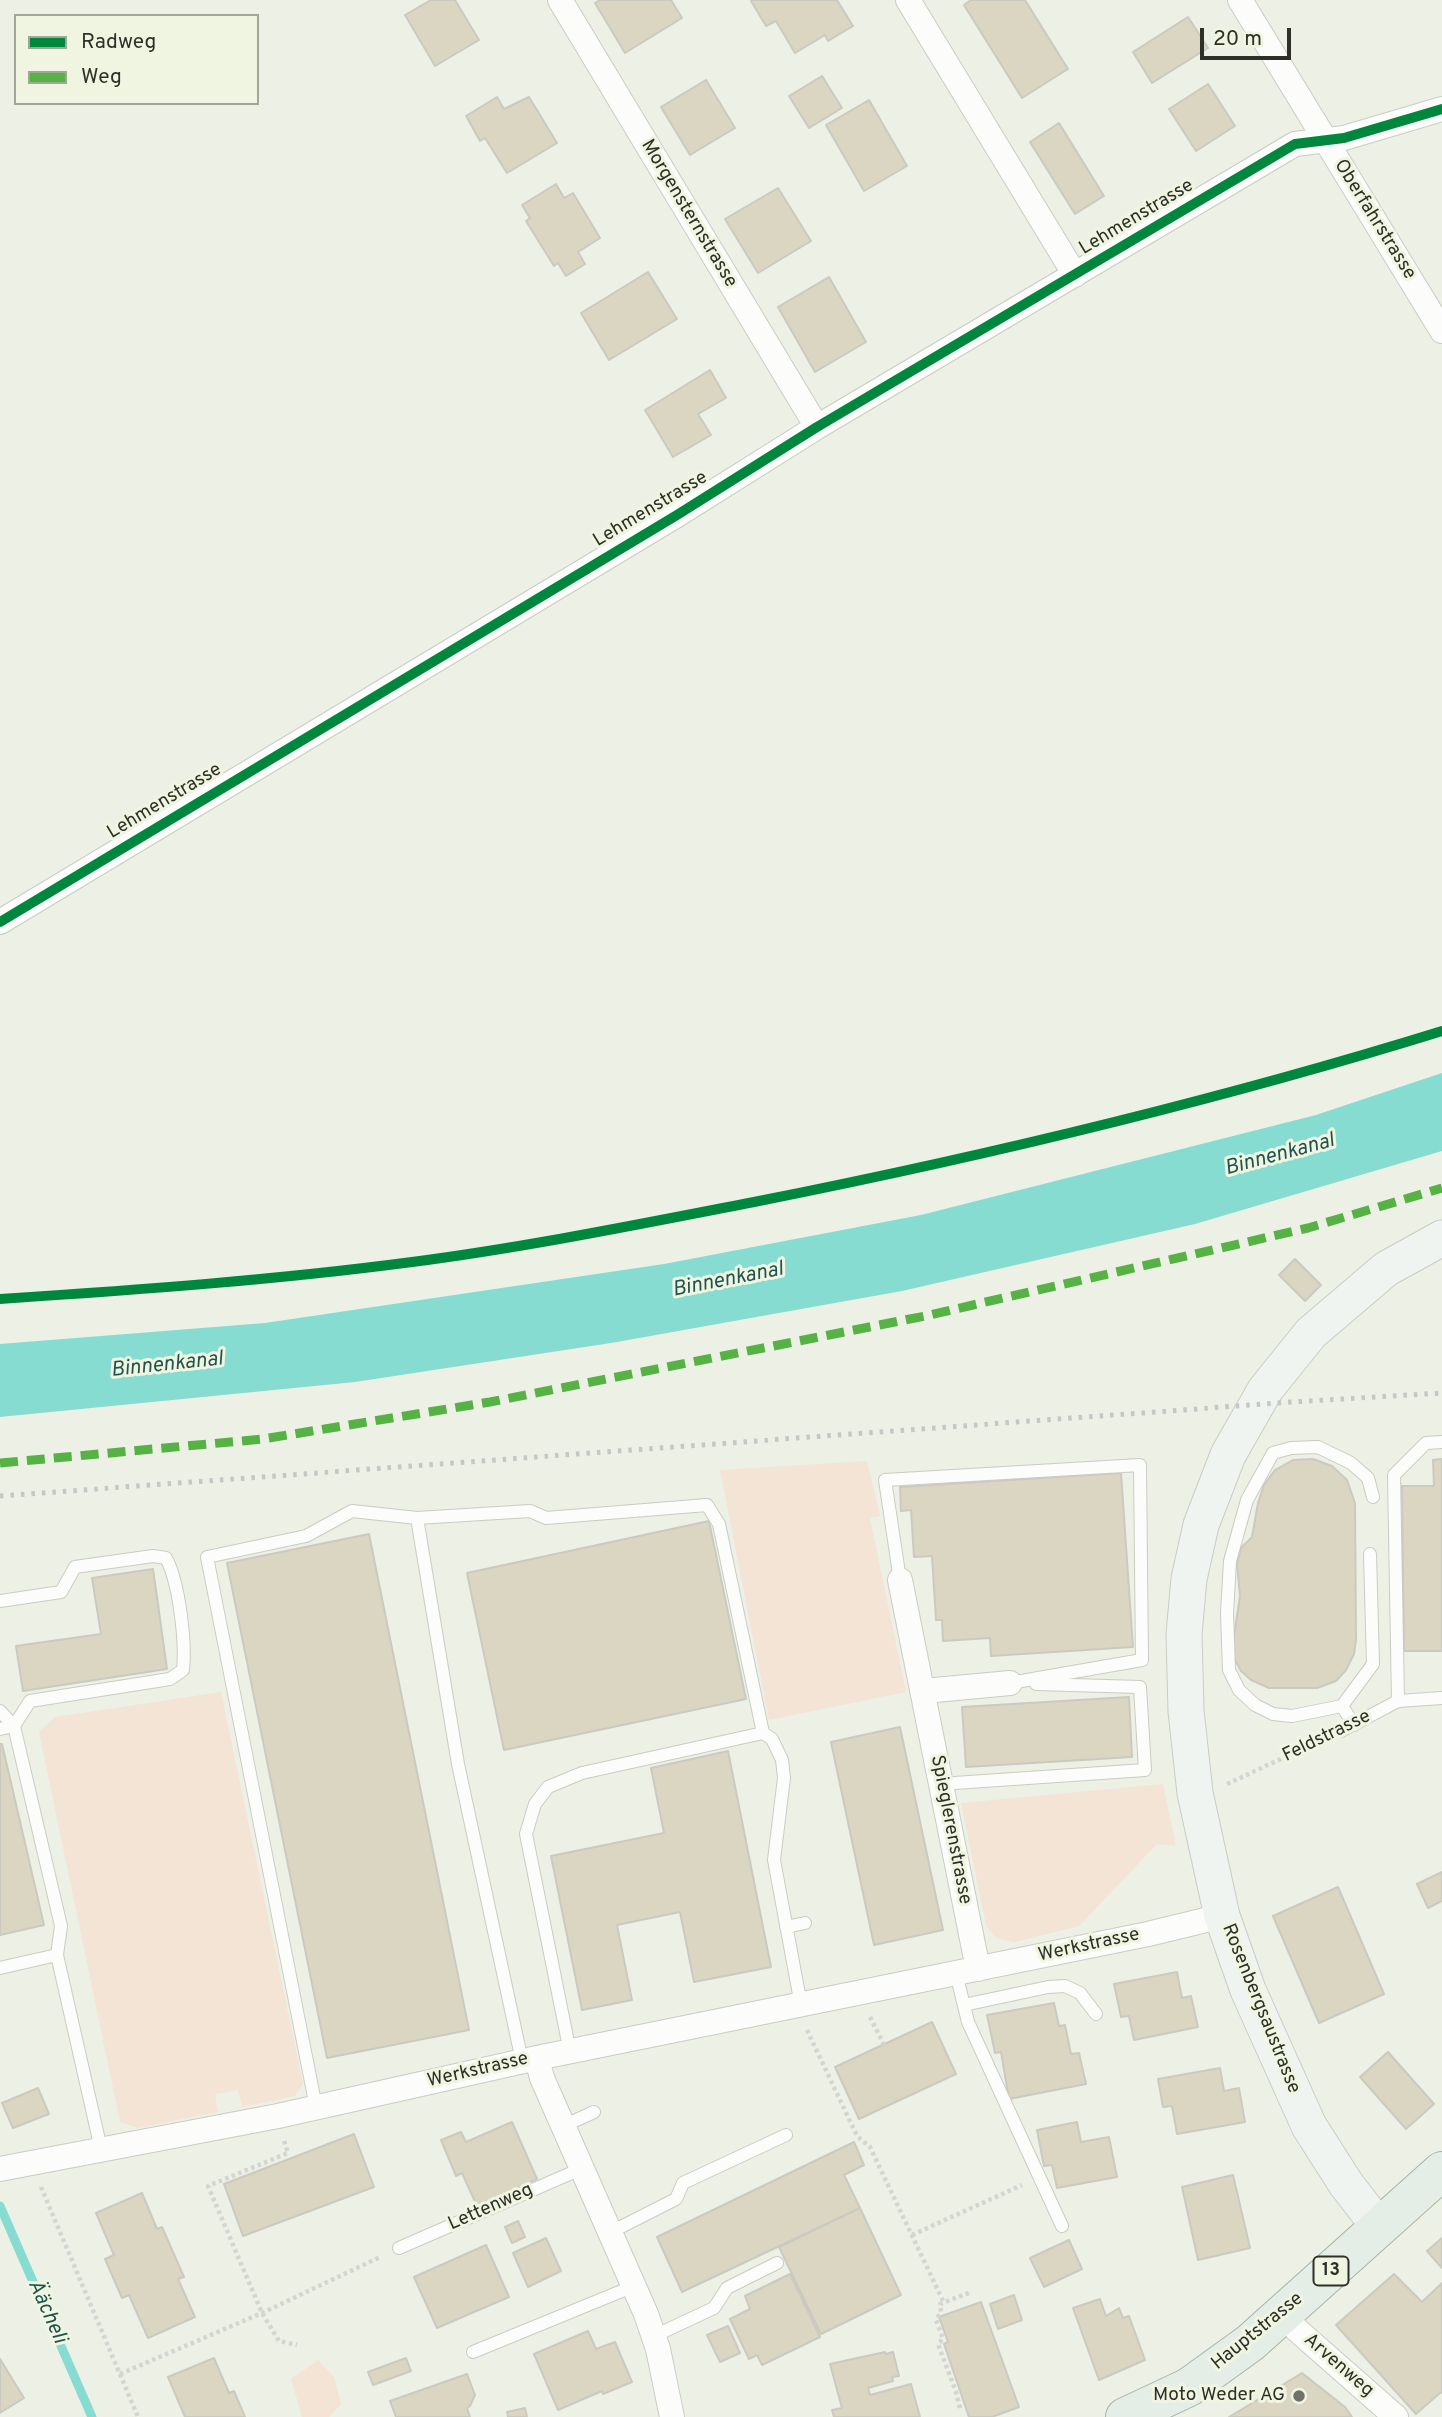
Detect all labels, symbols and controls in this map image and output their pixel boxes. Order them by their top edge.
legend [14,14,259,105]
scale bar [1204,14,1295,58]
text: 20 m [1213,26,1262,53]
text: Radweg [81,29,156,56]
text: Weg [81,64,122,91]
street label: Morgensternstrasse [635,136,741,292]
street label: Oberfahrstrasse [1328,156,1420,284]
street label: Lehmenstrasse [1076,175,1198,261]
street label: Lehmenstrasse [590,467,712,553]
street label: Lehmenstrasse [104,759,226,845]
water label: Binnenkanal [1223,1129,1337,1183]
water label: Binnenkanal [670,1258,786,1304]
water label: Binnenkanal [110,1348,224,1384]
street label: Feldstrasse [1279,1706,1375,1768]
street label: Spieglerenstrasse [924,1753,976,1907]
street label: Rosenbergsaustrasse [1216,1921,1304,2097]
street label: Werkstrasse [1036,1924,1142,1968]
street label: Werkstrasse [425,2048,531,2094]
street label: Lettenweg [445,2179,537,2237]
road number: 13 [1314,2256,1348,2286]
water label: Äächeli [21,2276,71,2348]
street label: Hauptstrasse [1208,2288,1308,2376]
street label: Arvenweg [1298,2329,1378,2403]
place label: Moto Weder AG [1153,2385,1285,2407]
marker: Moto Weder AG [1291,2388,1307,2404]

